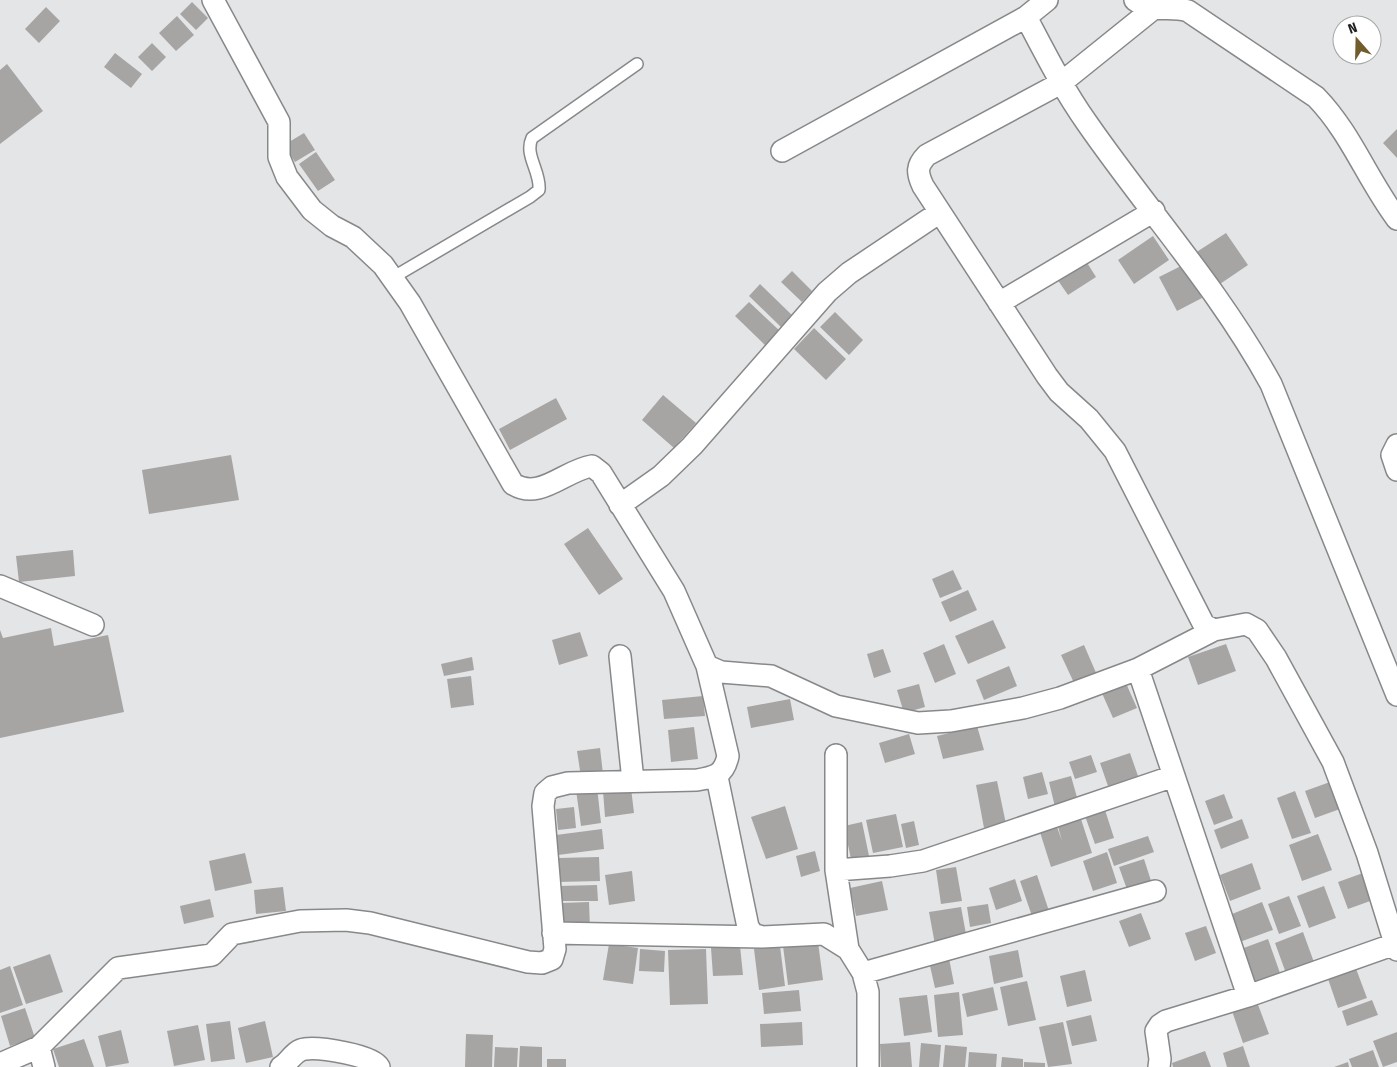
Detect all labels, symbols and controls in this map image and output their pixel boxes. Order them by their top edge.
north arrow [1332,15,1382,65]
text: N [1346,19,1360,38]

